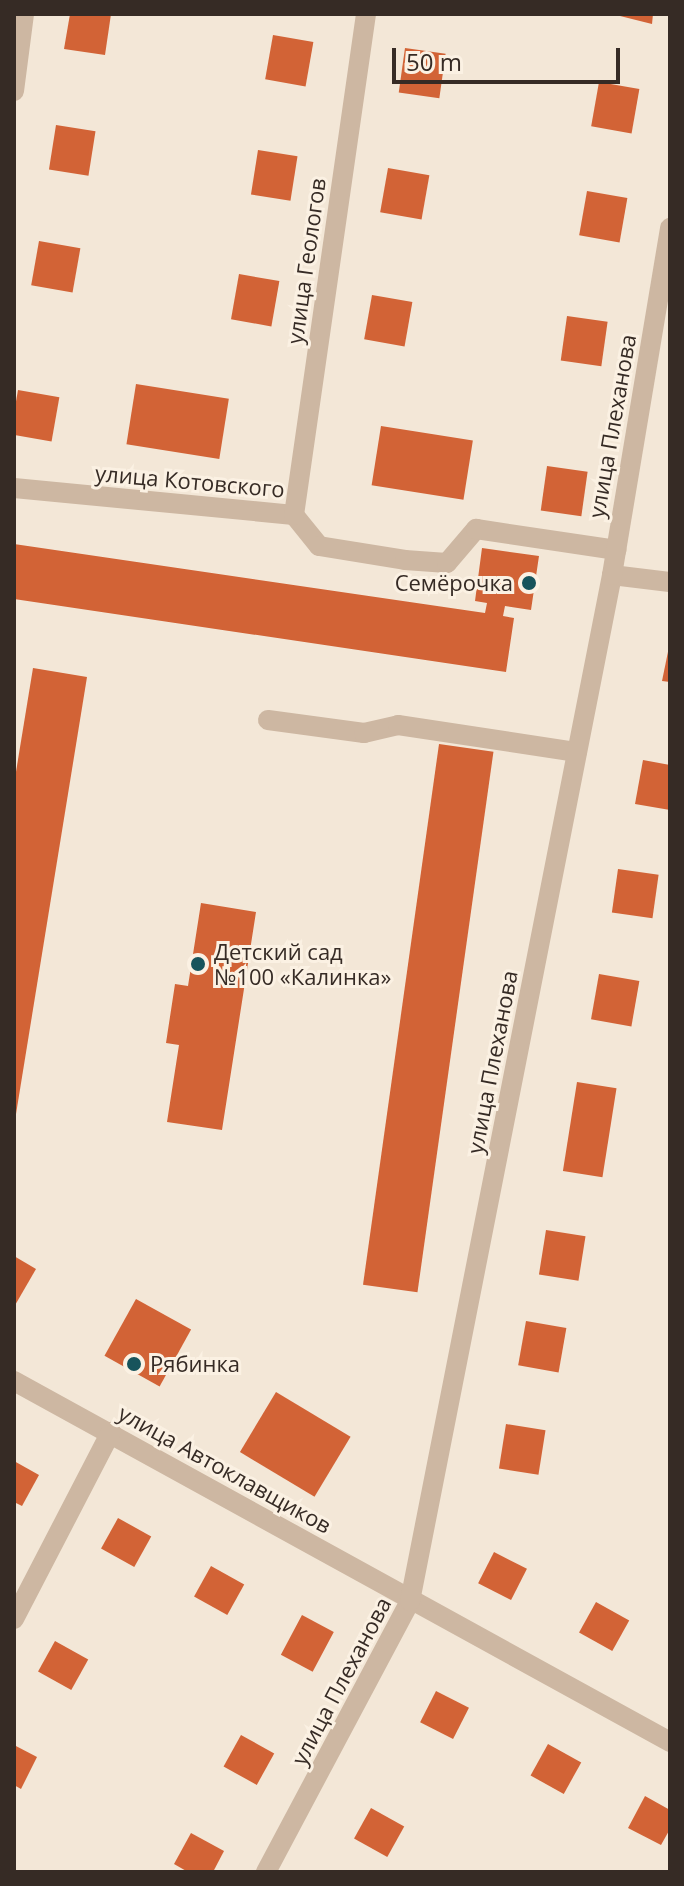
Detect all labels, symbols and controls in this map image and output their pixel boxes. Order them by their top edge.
scale bar [396,32,624,82]
text: 50 m [406,45,462,78]
street label: улица Геологов [281,176,331,346]
street label: улица Плеханова [583,332,641,520]
street label: улица Котовского [94,460,286,502]
place label: Семёрочка [395,570,513,596]
marker: Семёрочка [520,574,538,592]
place label: Детский сад №100 «Калинка» [214,938,391,990]
marker: Детский сад №100 «Калинка» [189,955,207,973]
street label: улица Плеханова [461,968,523,1156]
place label: Рябинка [150,1351,240,1377]
marker: Рябинка [125,1355,143,1373]
street label: улица Автоклавщиков [114,1399,336,1539]
street label: улица Плеханова [286,1593,396,1769]

